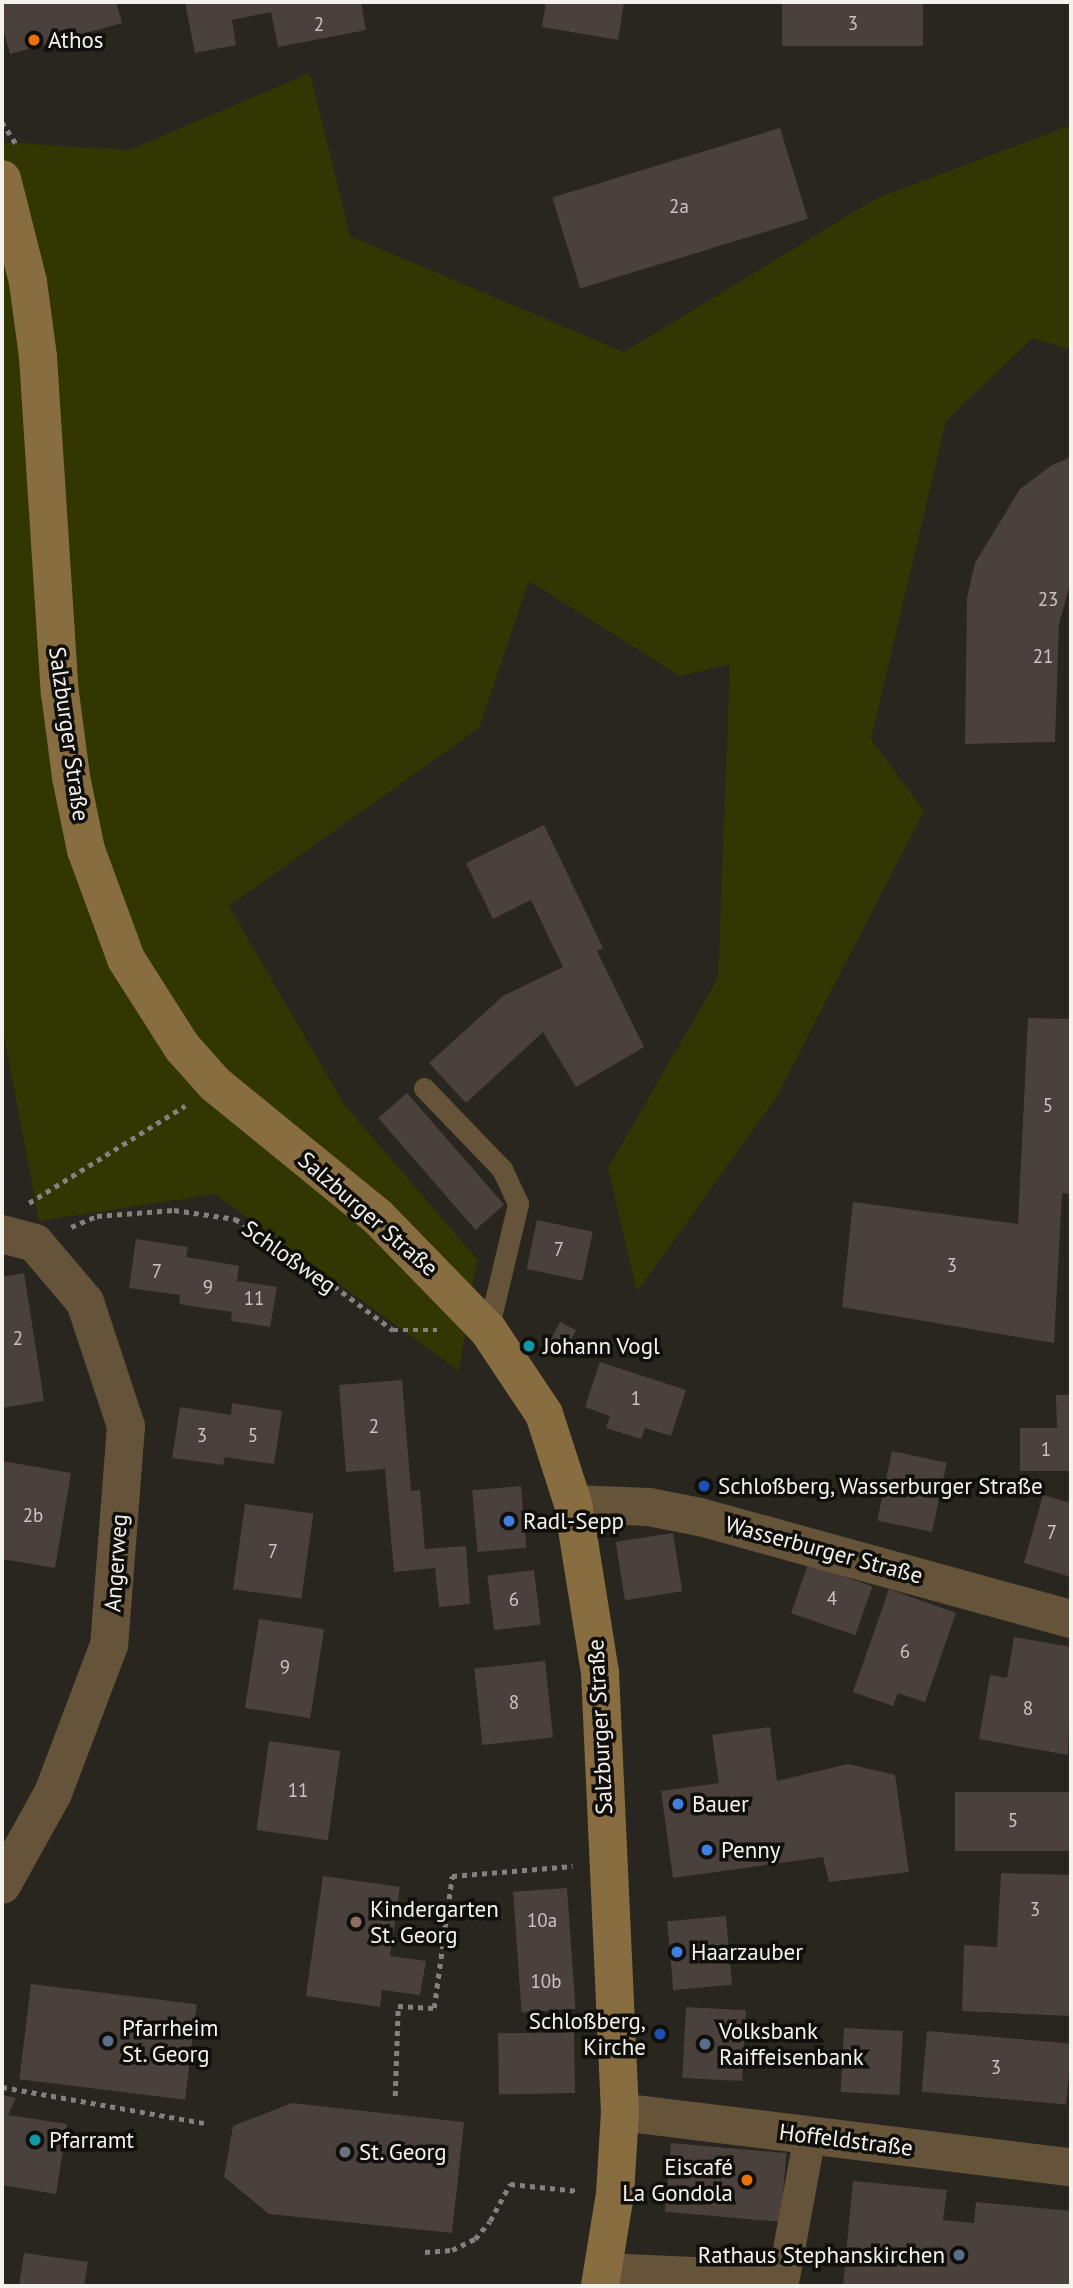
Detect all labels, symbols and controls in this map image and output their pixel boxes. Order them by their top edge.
house number: 3 [848,13,858,35]
house number: 2 [314,14,324,36]
place label: Athos [48,26,103,54]
marker: Athos [26,32,42,48]
house number: 2a [669,196,689,218]
house number: 23 [1038,589,1058,611]
street label: Salzburger Straße [43,645,95,823]
house number: 21 [1033,646,1053,668]
house number: 5 [1043,1095,1053,1117]
street label: Salzburger Straße [293,1146,443,1282]
street label: Schloßweg [237,1215,341,1299]
house number: 7 [554,1239,564,1261]
house number: 3 [947,1255,957,1277]
house number: 7 [152,1261,162,1283]
house number: 9 [203,1277,213,1299]
house number: 11 [244,1288,264,1310]
house number: 2 [13,1328,23,1350]
place label: Johann Vogl [543,1332,660,1360]
marker: Johann Vogl [521,1338,537,1354]
house number: 1 [631,1388,641,1410]
house number: 2 [369,1416,379,1438]
house number: 3 [197,1425,207,1447]
house number: 5 [248,1425,258,1447]
house number: 1 [1041,1439,1051,1461]
place label: Schloßberg, Wasserburger Straße [718,1472,1045,1500]
marker: Schloßberg, Wasserburger Straße [696,1478,712,1494]
house number: 2b [23,1505,43,1527]
place label: Radl-Sepp [523,1507,624,1535]
street label: Wasserburger Straße [722,1510,926,1590]
street label: Angerweg [99,1513,133,1613]
marker: Radl-Sepp [501,1513,517,1529]
house number: 7 [1047,1522,1057,1544]
house number: 7 [268,1541,278,1563]
house number: 4 [827,1588,837,1610]
house number: 6 [509,1589,519,1611]
street label: Salzburger Straße [582,1639,618,1815]
house number: 6 [900,1641,910,1663]
house number: 9 [280,1657,290,1679]
house number: 8 [509,1692,519,1714]
house number: 8 [1023,1698,1033,1720]
house number: 11 [288,1780,308,1802]
place label: Bauer [692,1790,749,1818]
marker: Bauer [670,1796,686,1812]
house number: 5 [1008,1810,1018,1832]
place label: Penny [721,1836,781,1864]
marker: Penny [699,1842,715,1858]
place label: Kindergarten St. Georg [370,1895,499,1949]
house number: 3 [1030,1899,1040,1921]
house number: 10a [527,1910,557,1932]
marker: Kindergarten St. Georg [348,1914,364,1930]
place label: Haarzauber [691,1938,803,1966]
marker: Haarzauber [669,1944,685,1960]
house number: 10b [531,1971,561,1993]
place label: Schloßberg, Kirche [529,2007,646,2061]
place label: Pfarrheim St. Georg [122,2014,218,2068]
place label: Volksbank Raiffeisenbank [719,2017,864,2071]
marker: Schloßberg, Kirche [652,2026,668,2042]
marker: Pfarrheim St. Georg [100,2033,116,2049]
marker: Volksbank Raiffeisenbank [697,2036,713,2052]
house number: 3 [991,2057,1001,2079]
street label: Hoffeldstraße [777,2118,915,2162]
place label: Pfarramt [49,2126,134,2154]
marker: Pfarramt [27,2132,43,2148]
place label: St. Georg [359,2138,448,2166]
marker: St. Georg [337,2144,353,2160]
place label: Eiscafé La Gondola [622,2153,733,2207]
marker: Eiscafé La Gondola [739,2172,755,2188]
place label: Rathaus Stephanskirchen [698,2241,945,2269]
marker: Rathaus Stephanskirchen [951,2247,967,2263]

